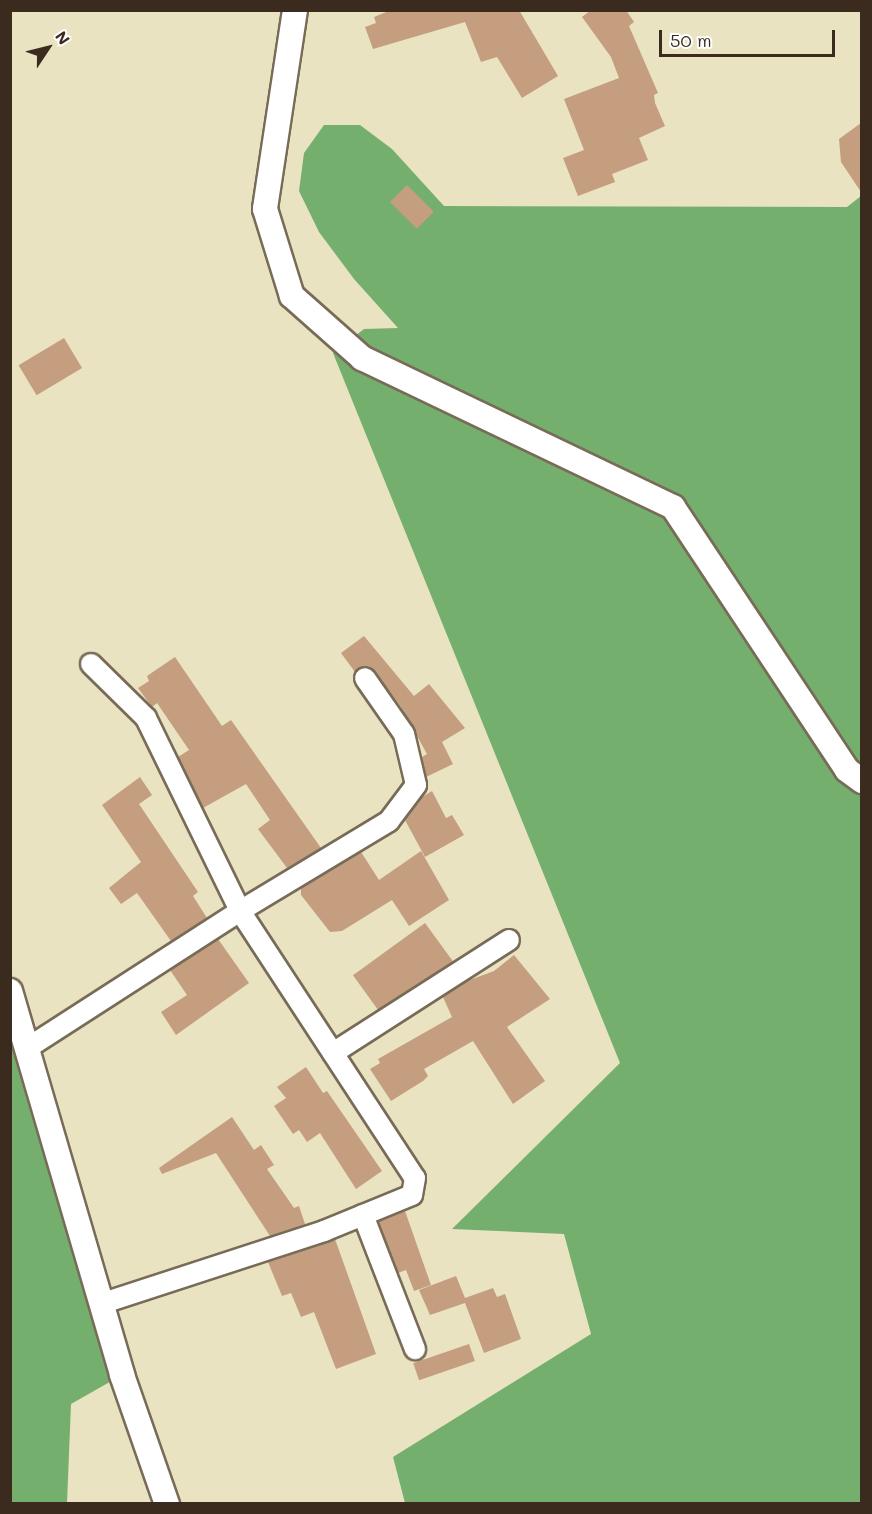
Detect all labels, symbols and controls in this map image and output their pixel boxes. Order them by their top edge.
north arrow [18,18,78,78]
scale bar [662,18,838,56]
text: N [51,26,75,48]
text: 50 m [670,28,712,52]

